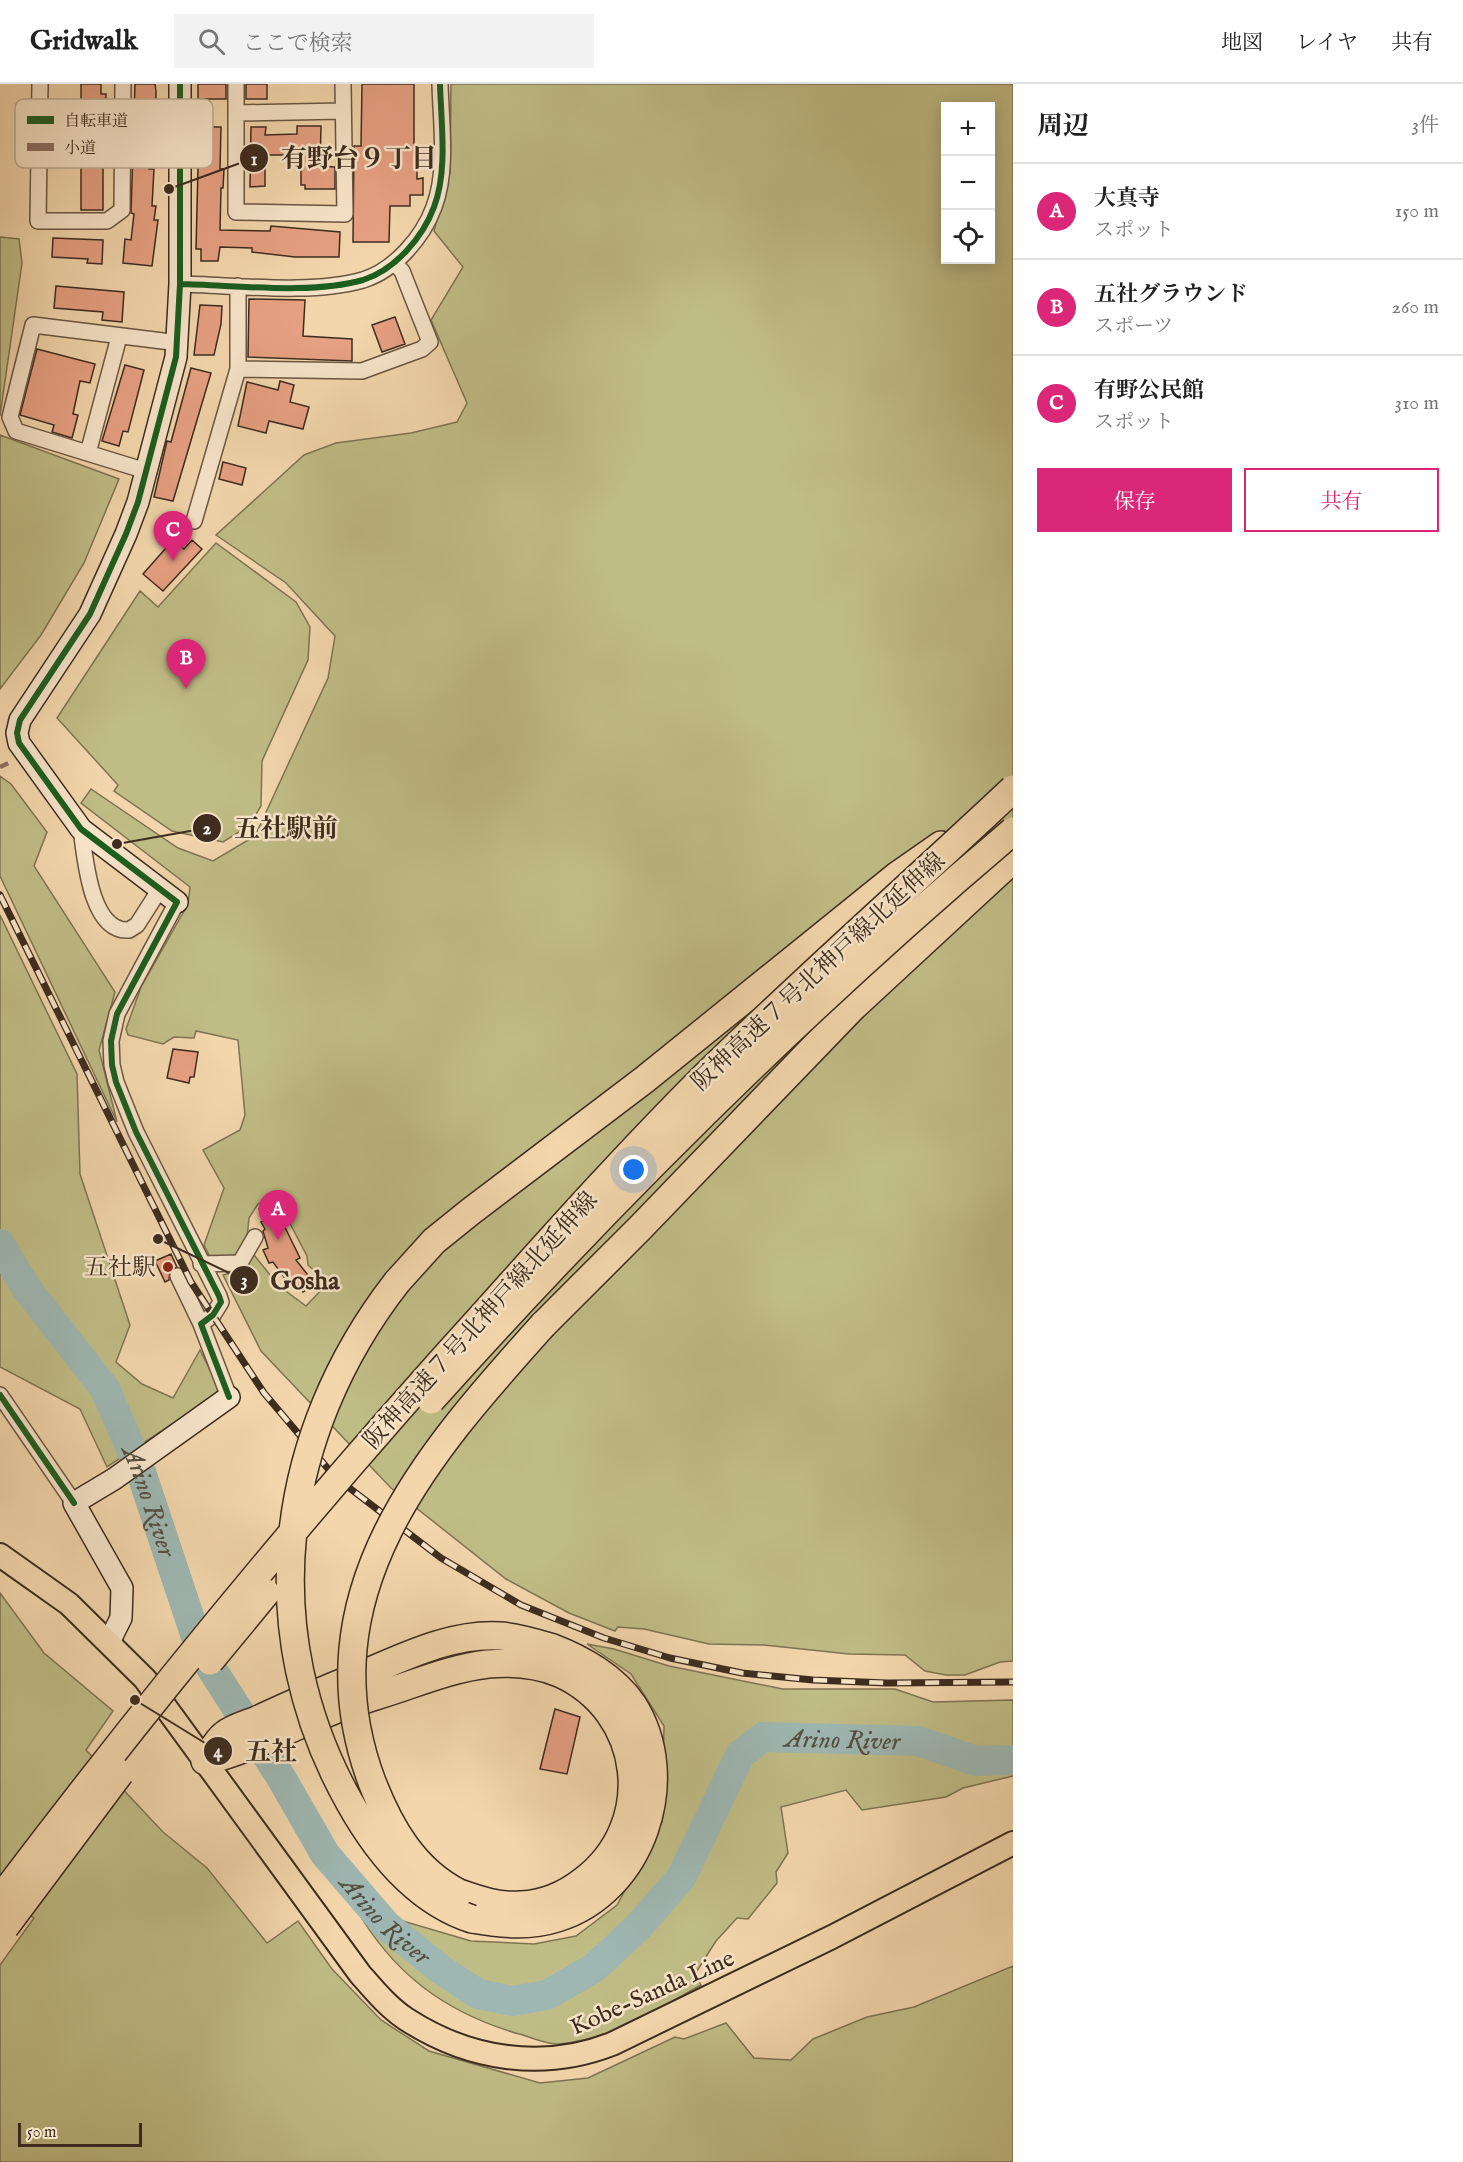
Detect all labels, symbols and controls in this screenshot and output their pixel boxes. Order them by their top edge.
search box [174,14,594,68]
text: Gridwalk [30,24,138,59]
icon: search [195,25,228,58]
text: ここで検索 [243,30,353,58]
text: 地図 [1221,30,1263,57]
text: レイヤ [1296,30,1358,57]
text: 共有 [1391,30,1433,57]
legend [15,99,213,168]
map controls [941,102,995,264]
button: + [941,102,995,156]
text: 周辺 [1037,110,1089,143]
text: 自転車道 [64,112,128,132]
text: 3件 [1412,113,1439,138]
callout: 有野台９丁目 [239,136,449,180]
text: 小道 [64,139,96,159]
text: 有野台９丁目 [281,143,437,176]
text: 1 [251,149,258,172]
button: − [941,156,995,210]
text: 大真寺 [1094,185,1160,213]
text: A [1050,199,1063,224]
text: 150 m [1395,199,1439,224]
button: locate [941,210,995,264]
text: スポット [1094,218,1174,243]
text: 五社グラウンド [1094,281,1248,309]
text: B [1050,295,1063,320]
text: 260 m [1392,295,1439,320]
text: スポーツ [1094,314,1173,339]
text: 有野公民館 [1094,377,1204,405]
text: C [1049,391,1064,416]
text: 310 m [1395,391,1439,416]
text: スポット [1094,410,1174,435]
button: 保存 [1037,468,1232,532]
button: 共有 [1244,468,1439,532]
pin: C [154,512,192,561]
pin: B [166,640,206,689]
callout: 五社駅前 [192,806,350,850]
text: 五社駅前 [234,813,338,846]
text: 2 [203,818,212,841]
street label: 阪神高速７号北神戸線北延伸線 [686,846,952,1098]
your location [619,1155,648,1184]
street label: 阪神高速７号北神戸線北延伸線 [357,1186,605,1456]
pin: A [258,1190,298,1240]
place label: 五社駅 [84,1253,156,1284]
callout: Gosha [229,1258,352,1302]
marker: 五社駅 [161,1260,175,1274]
text: Gosha [271,1265,340,1298]
text: 3 [241,1270,247,1293]
water label: Arino River [113,1438,183,1562]
water label: Arino River [781,1722,902,1759]
callout: 五社 [203,1729,309,1773]
text: 五社 [245,1736,297,1769]
text: 4 [214,1741,224,1764]
water label: Arino River [330,1866,438,1974]
street label: Kobe-Sanda Line [566,1943,739,2043]
scale bar [18,2120,142,2148]
text: 50 m [27,2123,56,2143]

